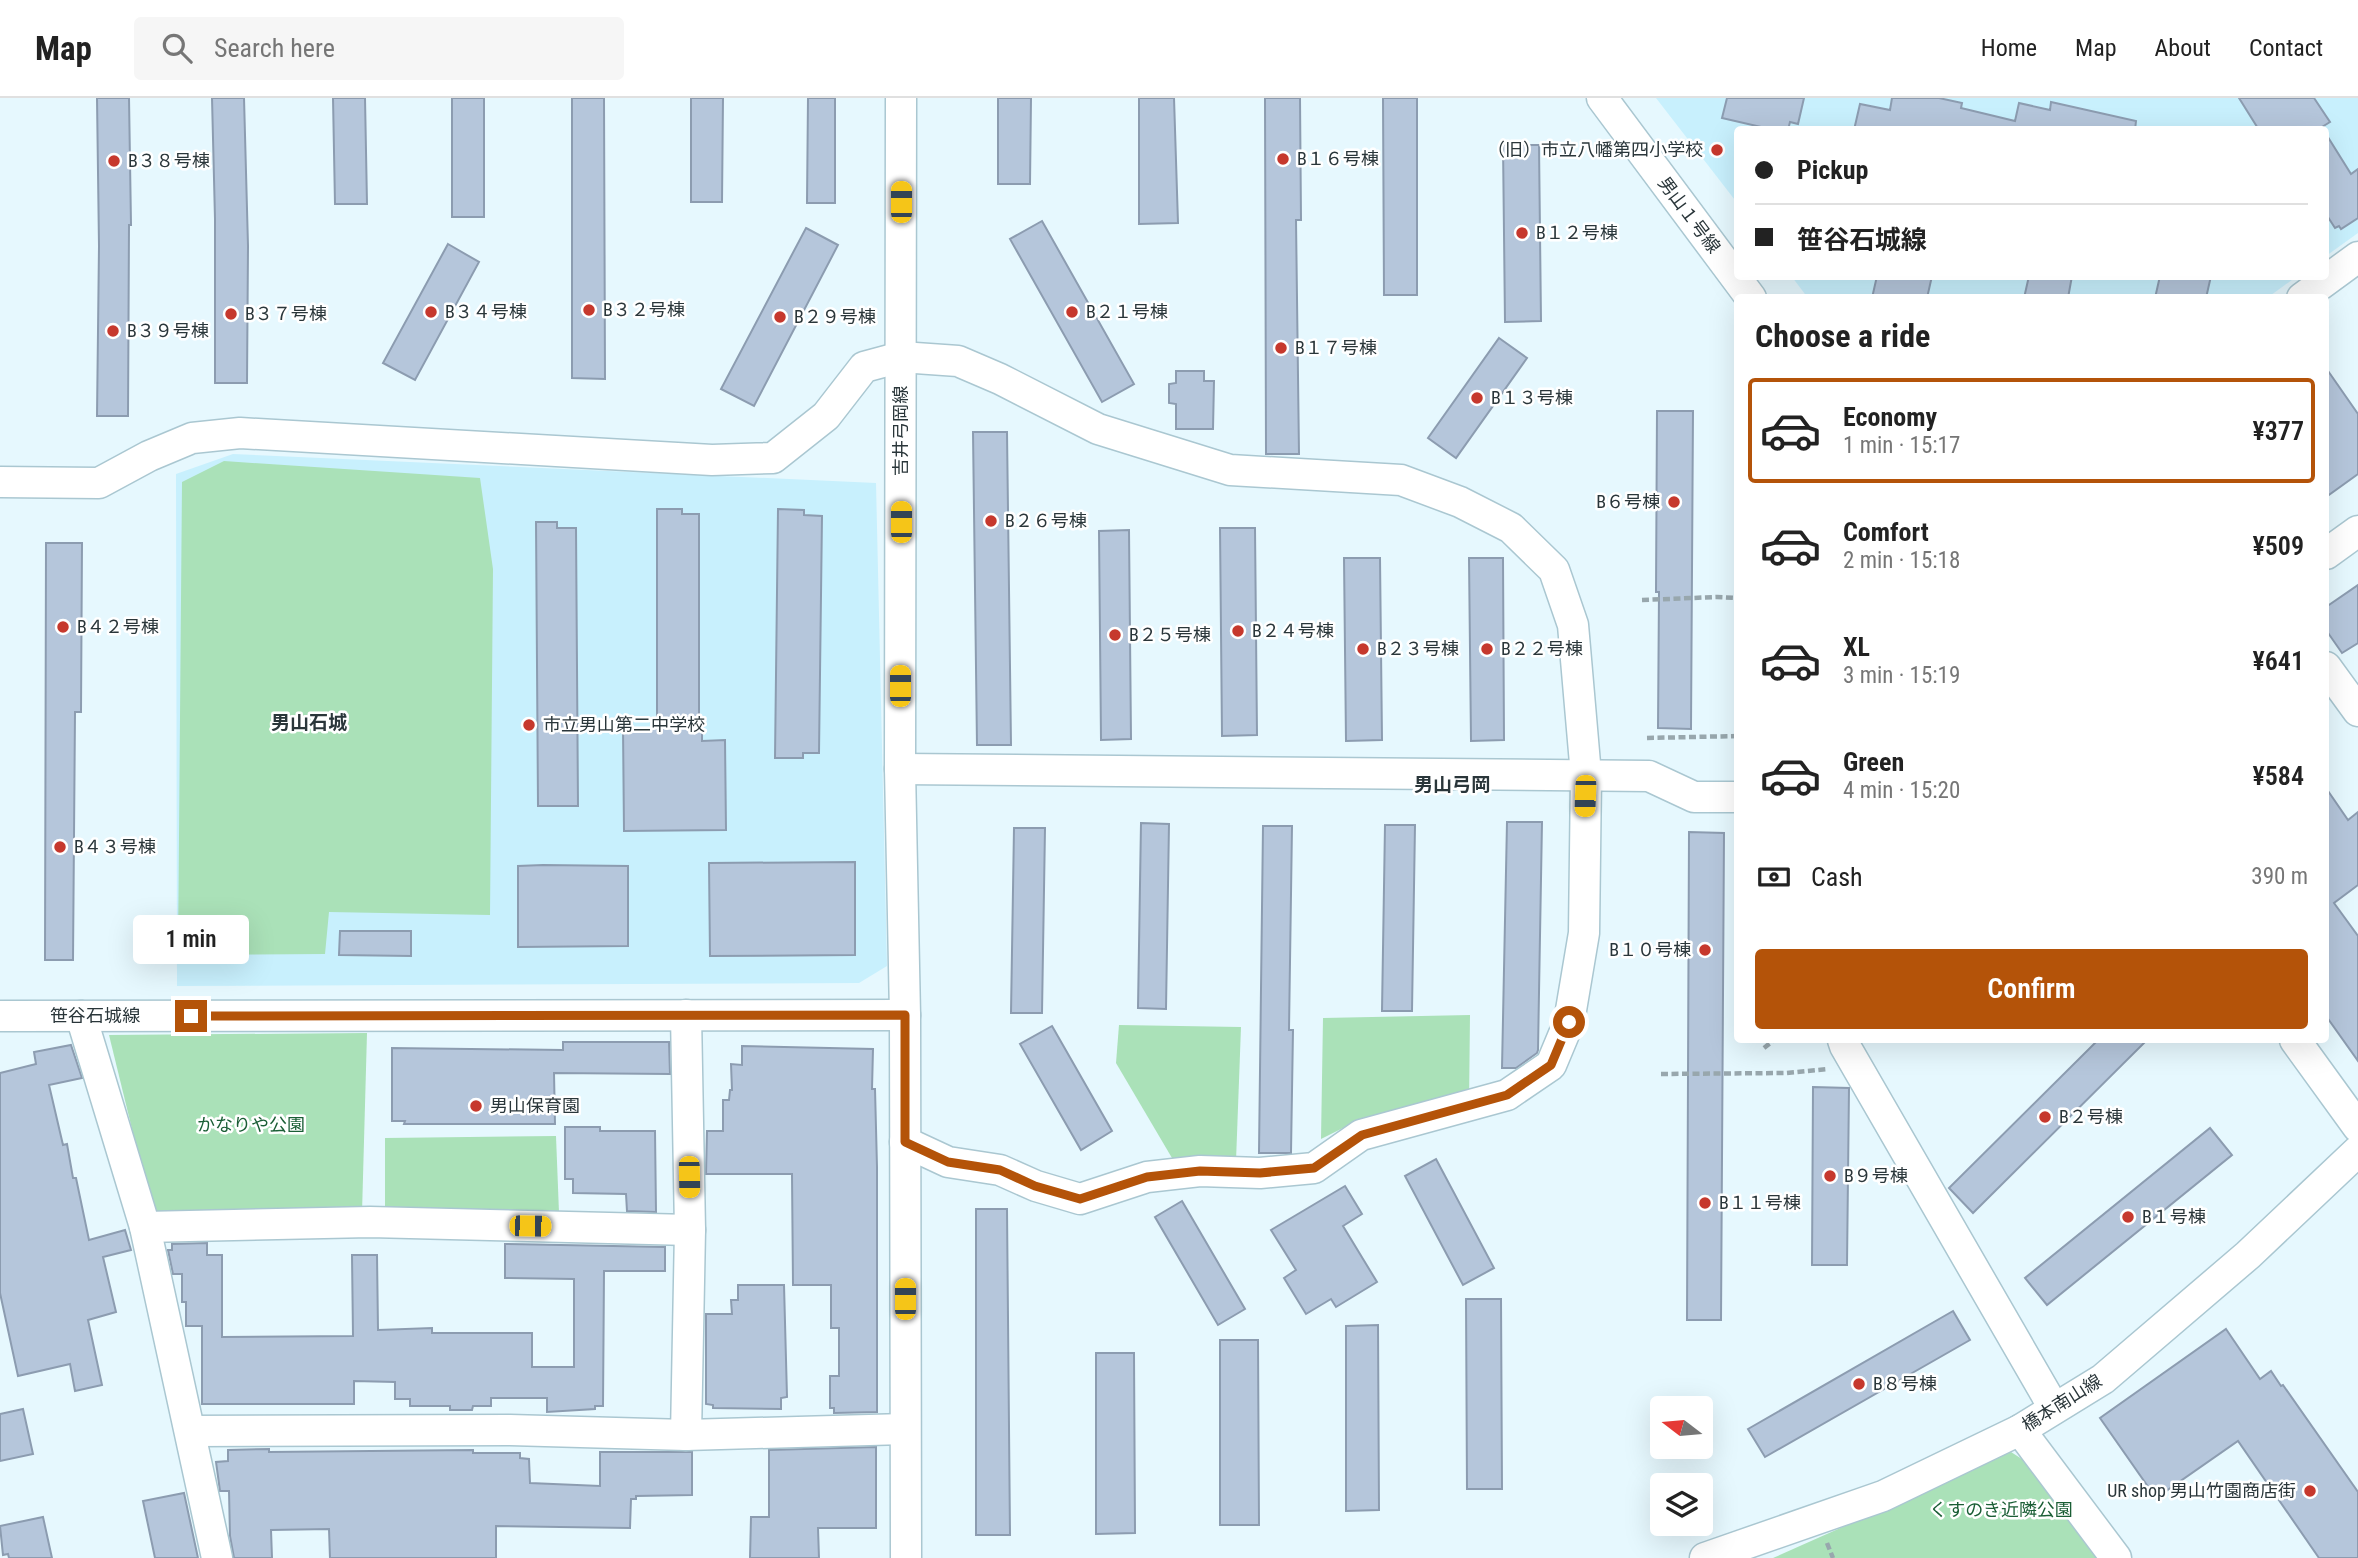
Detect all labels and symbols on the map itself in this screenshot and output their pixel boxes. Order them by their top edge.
place label: （旧）市立八幡第四小学校 [1487,139,1703,160]
marker: （旧）市立八幡第四小学校 [1709,142,1725,158]
place label: B１６号棟 [1297,148,1379,169]
place label: B３８号棟 [128,150,210,171]
marker: B１６号棟 [1275,151,1291,167]
marker: B３８号棟 [106,153,122,169]
street label: 男山１号線 [1654,172,1725,257]
car [891,181,912,223]
place label: B１２号棟 [1536,222,1618,243]
marker: B１２号棟 [1514,225,1530,241]
place label: B３２号棟 [603,299,685,320]
place label: B３４号棟 [445,301,527,322]
place label: B２１号棟 [1086,301,1168,322]
marker: B３２号棟 [581,302,597,318]
place label: B３７号棟 [245,303,327,324]
marker: B３４号棟 [423,304,439,320]
marker: B２１号棟 [1064,304,1080,320]
marker: B３７号棟 [223,306,239,322]
place label: B２９号棟 [794,306,876,327]
marker: B２９号棟 [772,309,788,325]
place label: B３９号棟 [127,320,209,341]
marker: B３９号棟 [105,323,121,339]
place label: B１７号棟 [1295,337,1377,358]
marker: B１７号棟 [1273,340,1289,356]
street label: 吉井弓岡線 [890,386,911,476]
place label: B１３号棟 [1491,387,1573,408]
marker: B１３号棟 [1469,390,1485,406]
place label: B６号棟 [1596,491,1660,512]
marker: B６号棟 [1666,494,1682,510]
car [891,501,912,543]
place label: B２６号棟 [1005,510,1087,531]
marker: B２６号棟 [983,513,999,529]
place label: B４２号棟 [77,616,159,637]
marker: B４２号棟 [55,619,71,635]
place label: B２４号棟 [1252,620,1334,641]
marker: B２４号棟 [1230,623,1246,639]
place label: B２５号棟 [1129,624,1211,645]
marker: B２５号棟 [1107,627,1123,643]
place label: B２３号棟 [1377,638,1459,659]
place label: B２２号棟 [1501,638,1583,659]
marker: B２３号棟 [1355,641,1371,657]
marker: B２２号棟 [1479,641,1495,657]
car [890,665,911,707]
district label: 男山石城 [271,711,347,734]
place label: 市立男山第二中学校 [543,714,705,735]
marker: 市立男山第二中学校 [521,717,537,733]
district label: 男山弓岡 [1414,773,1490,796]
car [1574,775,1597,817]
place label: B４３号棟 [74,836,156,857]
marker: B４３号棟 [52,839,68,855]
callout: 1 min [133,914,249,964]
place label: B１０号棟 [1609,939,1691,960]
marker: B１０号棟 [1697,942,1713,958]
route end [175,1000,207,1032]
street label: 笹谷石城線 [50,1005,140,1026]
route start [1553,1006,1585,1038]
place label: 男山保育園 [490,1095,580,1116]
marker: 男山保育園 [468,1098,484,1114]
place label: B２号棟 [2059,1106,2123,1127]
marker: B２号棟 [2037,1109,2053,1125]
park label: かなりや公園 [197,1114,305,1135]
car [679,1156,700,1198]
place label: B９号棟 [1844,1165,1908,1186]
marker: B９号棟 [1822,1168,1838,1184]
place label: B１１号棟 [1719,1192,1801,1213]
marker: B１１号棟 [1697,1195,1713,1211]
place label: B１号棟 [2142,1206,2206,1227]
marker: B１号棟 [2120,1209,2136,1225]
car [509,1215,552,1237]
car [895,1278,916,1320]
street label: 橋本南山線 [2018,1370,2105,1435]
place label: B８号棟 [1873,1373,1937,1394]
marker: B８号棟 [1851,1376,1867,1392]
north arrow [1650,1396,1713,1460]
place label: UR shop 男山竹園商店街 [2107,1480,2296,1501]
marker: UR shop 男山竹園商店街 [2302,1483,2318,1499]
park label: くすのき近隣公園 [1929,1499,2073,1520]

